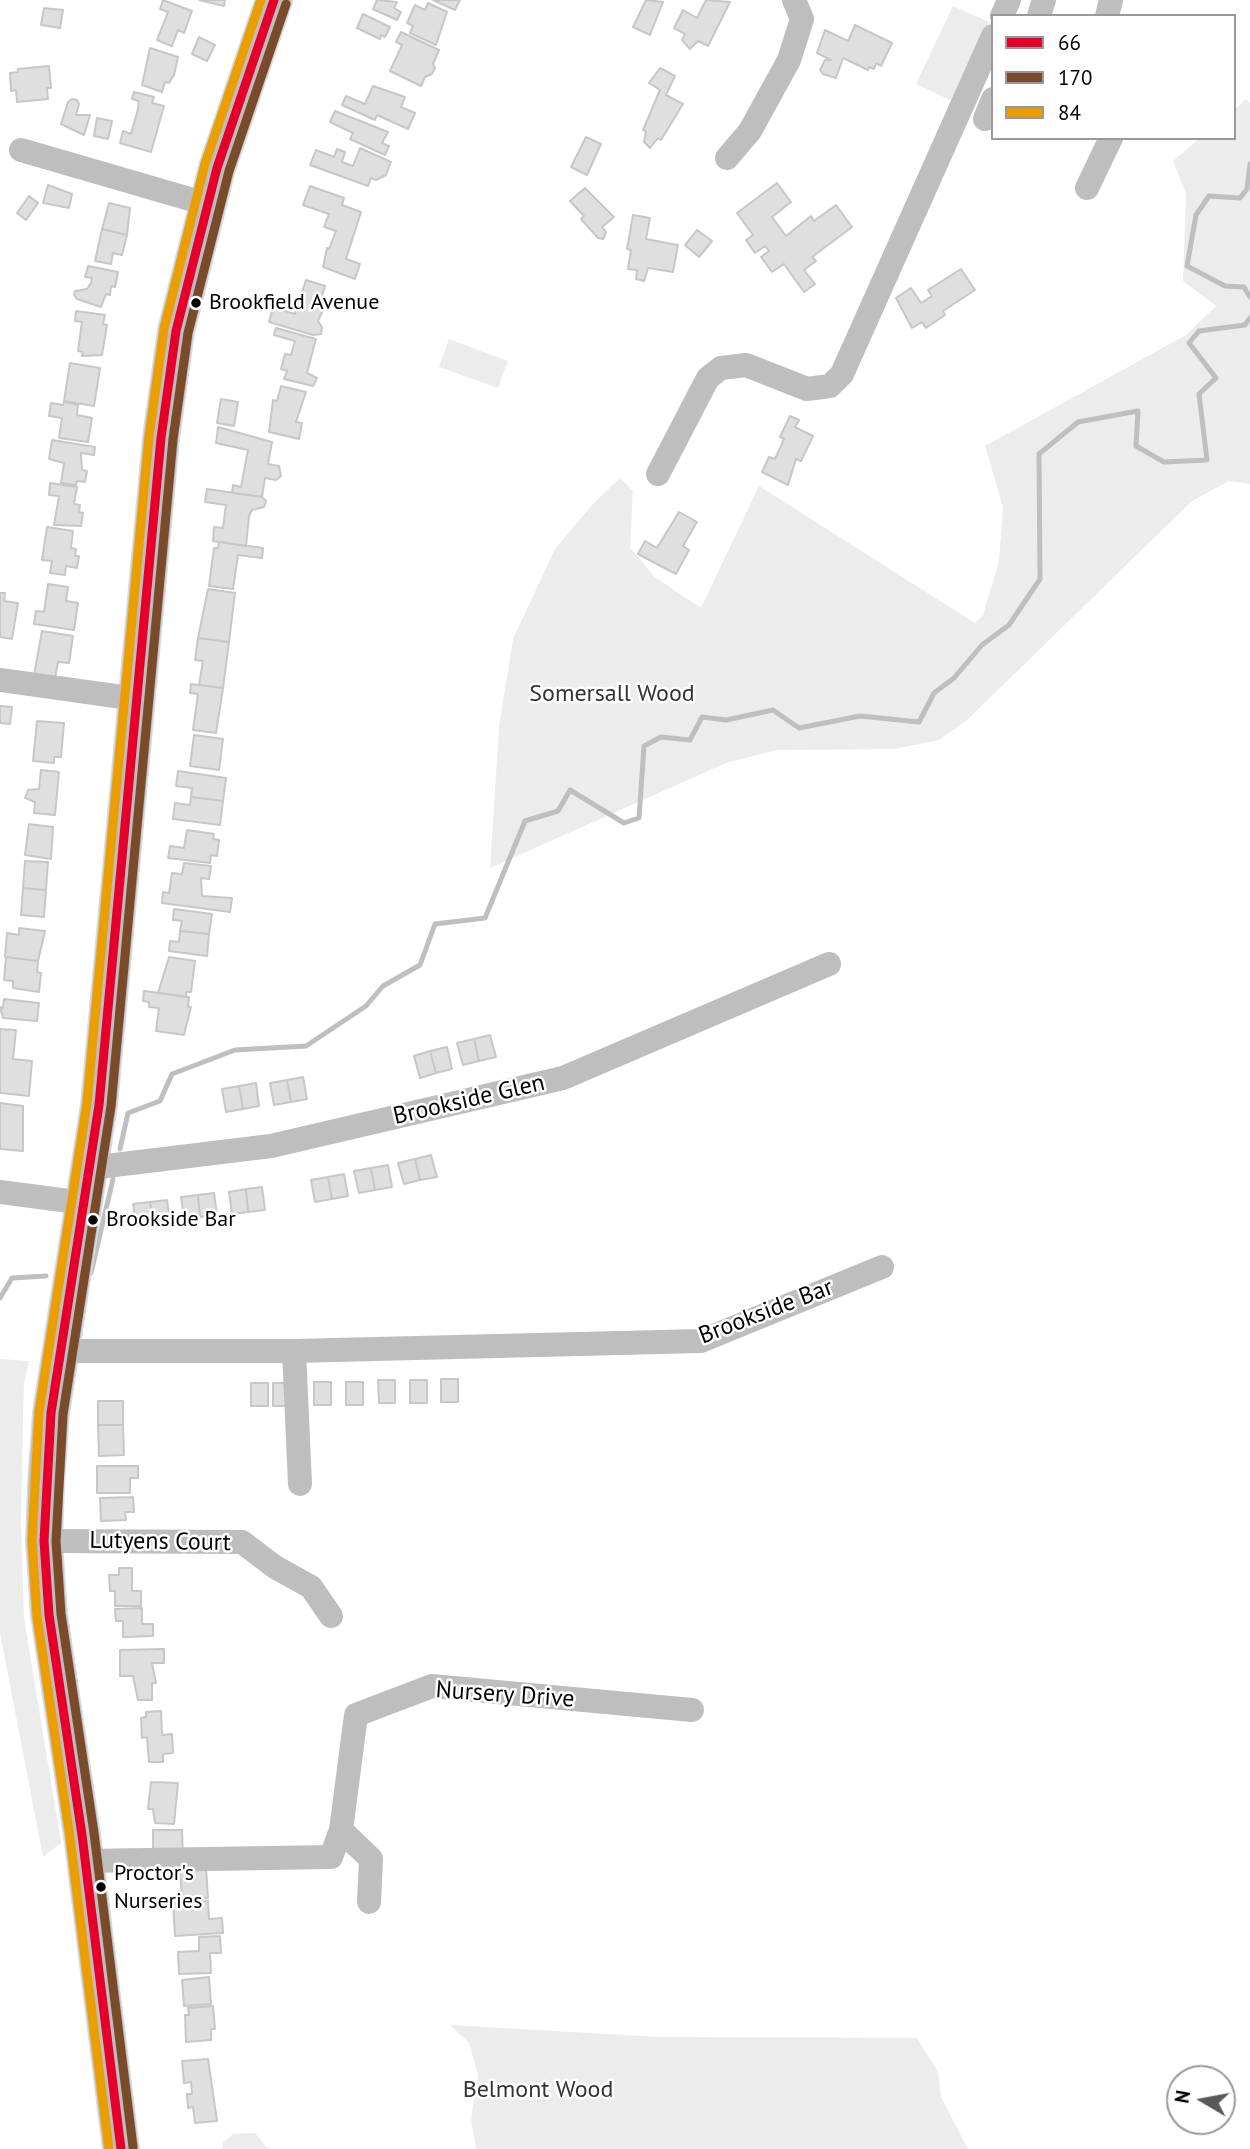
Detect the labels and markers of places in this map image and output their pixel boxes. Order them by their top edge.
place label: Brookfield Avenue [209,290,379,316]
marker: Brookfield Avenue [189,296,203,310]
place label: Brookside Bar [106,1207,236,1233]
marker: Brookside Bar [86,1213,100,1227]
place label: Proctor's Nurseries [114,1861,202,1912]
marker: Proctor's Nurseries [94,1880,108,1894]

